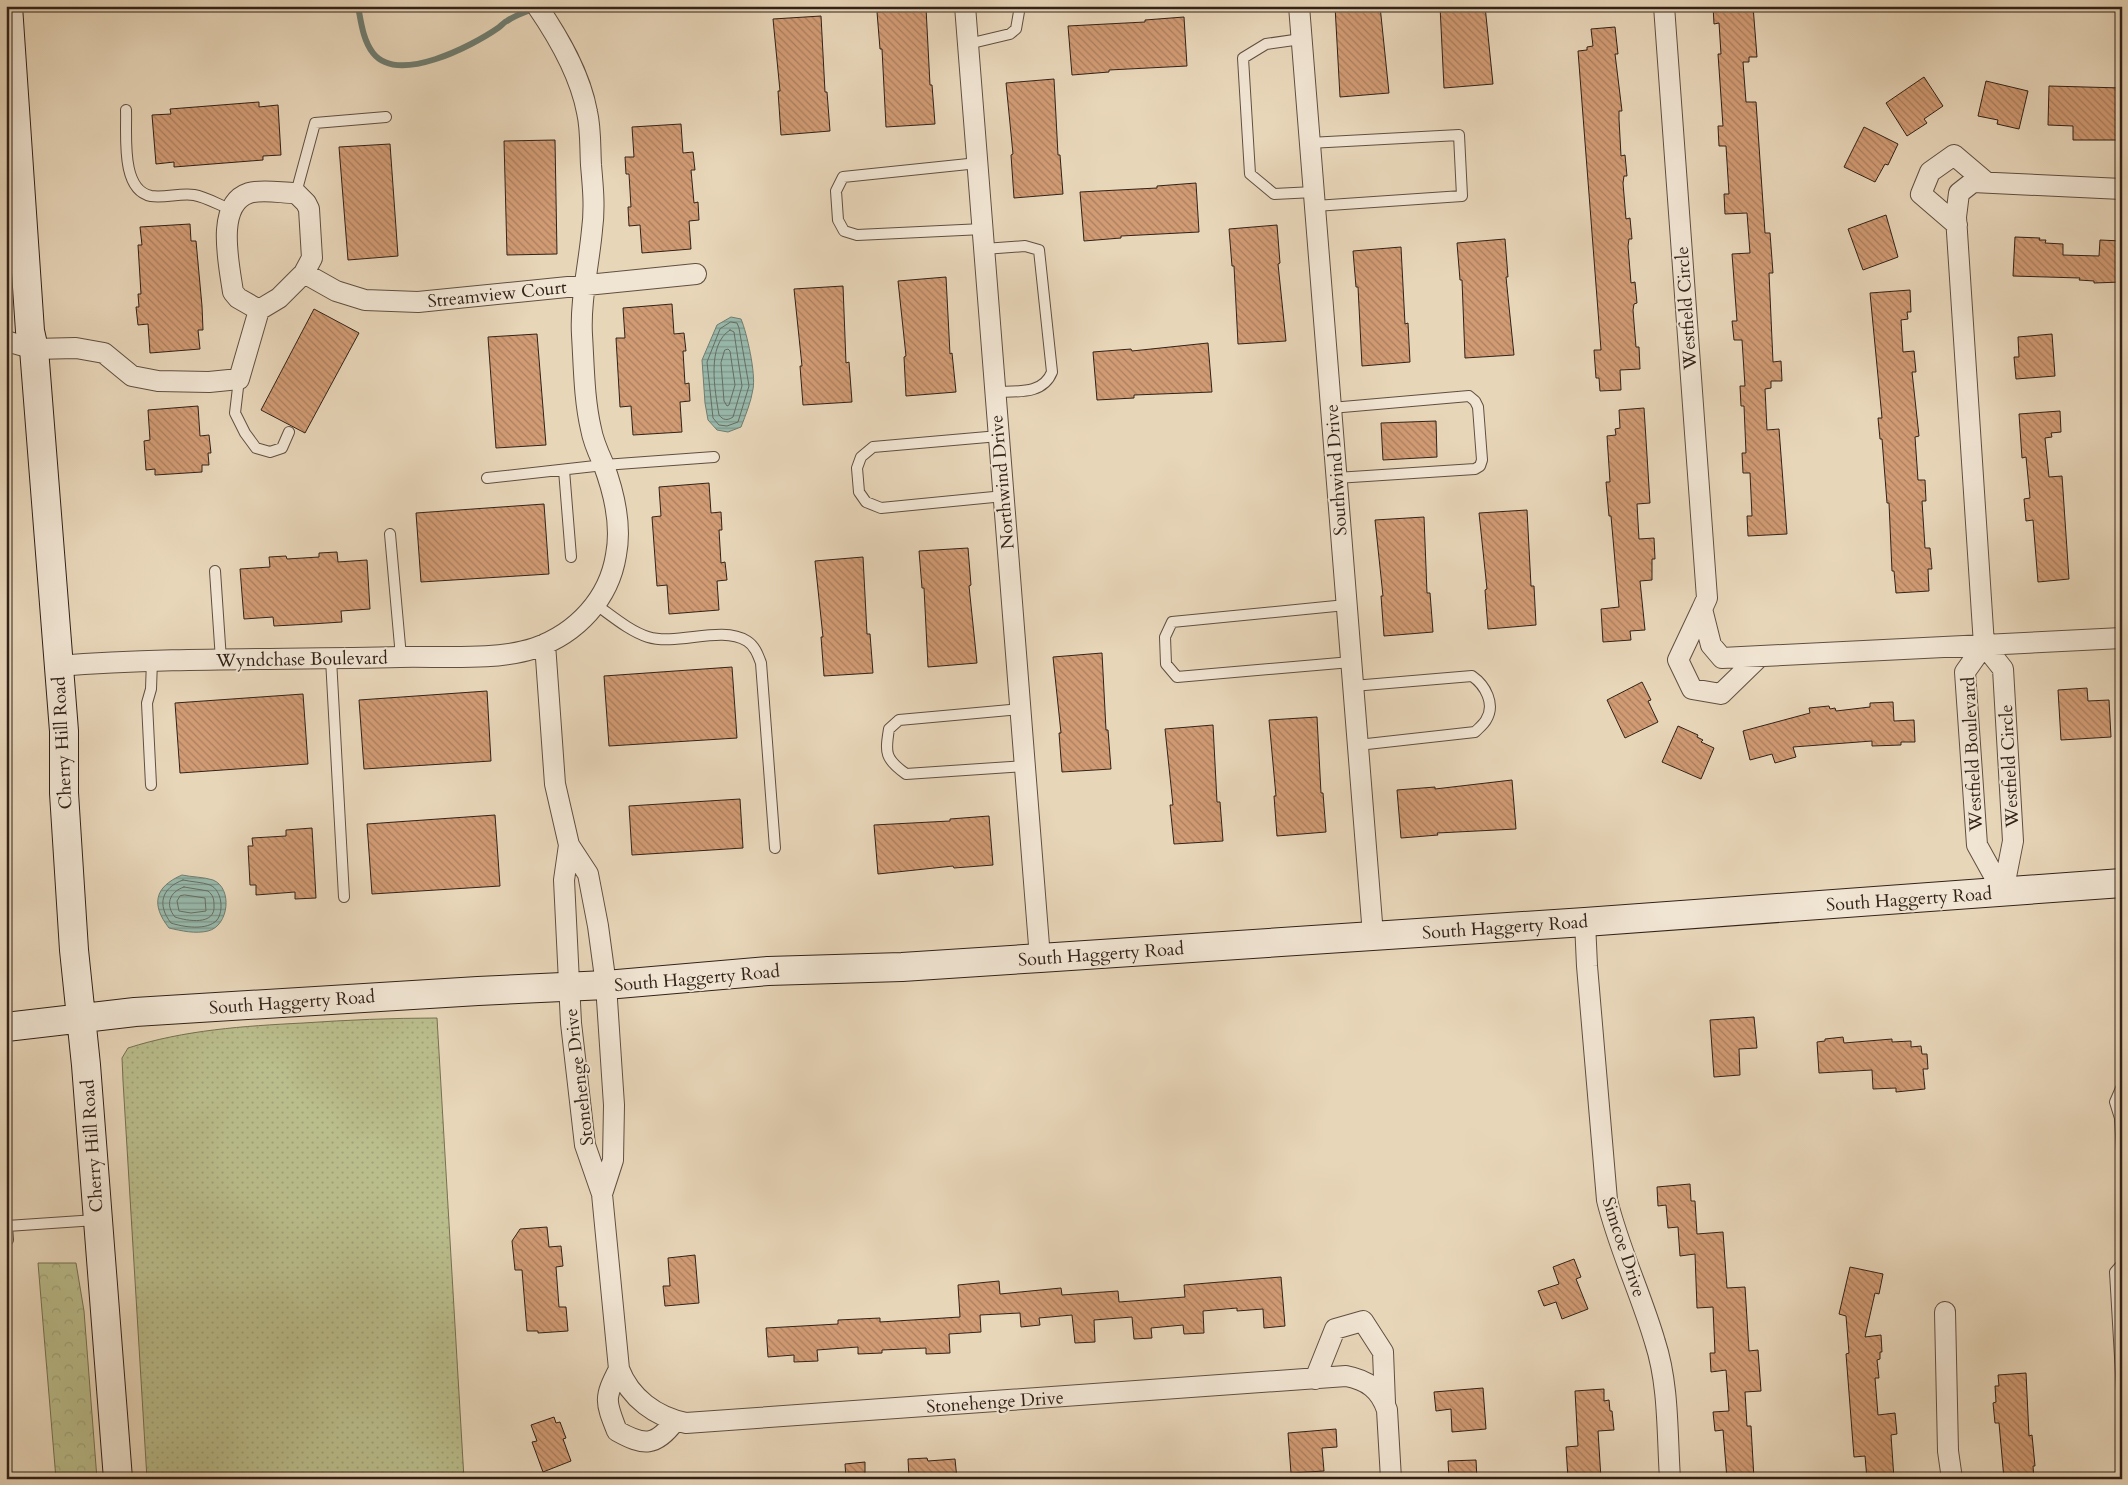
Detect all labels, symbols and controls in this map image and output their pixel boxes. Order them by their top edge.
street label: Westfield Circle [1670,246,1703,371]
street label: Streamview Court [426,275,568,314]
street label: Southwind Drive [1319,403,1354,537]
street label: Northwind Drive [984,414,1021,550]
street label: Wyndchase Boulevard [215,645,388,674]
street label: Cherry Hill Road [47,676,78,810]
street label: Westfield Boulevard [1956,676,1989,833]
street label: Westfield Circle [1994,704,2025,829]
street label: South Haggerty Road [1825,881,1993,918]
street label: South Haggerty Road [1421,909,1589,946]
street label: South Haggerty Road [1017,936,1185,973]
street label: South Haggerty Road [613,959,781,998]
street label: South Haggerty Road [208,984,376,1021]
street label: Stonehenge Drive [559,1007,600,1147]
street label: Cherry Hill Road [75,1078,110,1213]
street label: Simcoe Drive [1596,1194,1651,1300]
street label: Stonehenge Drive [925,1385,1065,1420]

